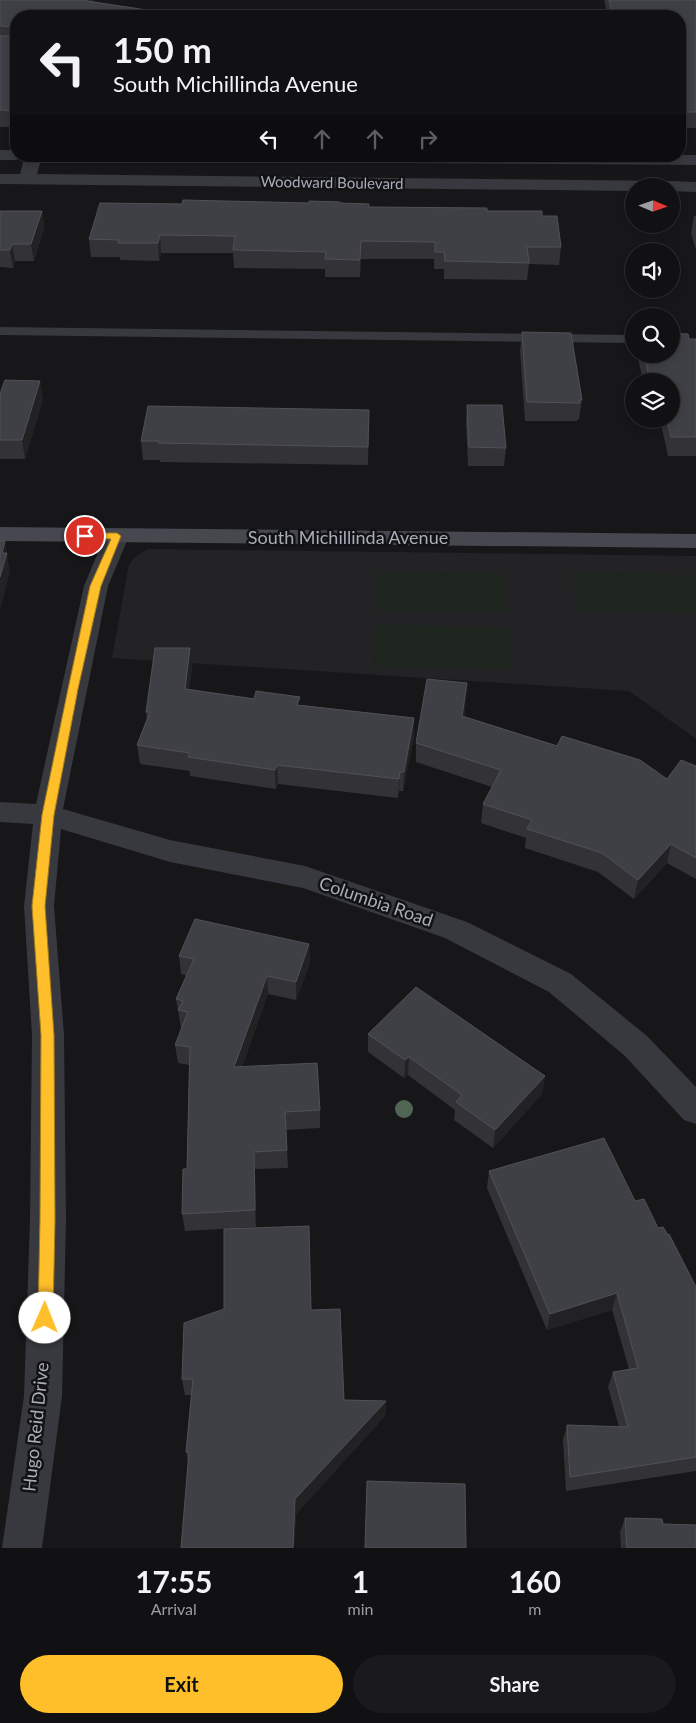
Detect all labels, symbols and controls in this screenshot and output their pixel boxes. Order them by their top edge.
text: 150 m [113,28,212,70]
icon: left [30,30,95,95]
text: South Michillinda Avenue [113,70,358,97]
icon: left [255,125,283,153]
icon: ahead [308,125,336,153]
icon: ahead [361,125,389,153]
icon: right [414,125,442,153]
street label: Woodward Boulevard [260,172,404,192]
north arrow [625,178,680,232]
map controls [625,178,680,428]
button: sound [625,243,680,298]
button: search [625,308,680,363]
button: layers [625,373,680,428]
pin [64,515,106,557]
icon: arrive [71,522,99,550]
street label: South Michillinda Avenue [248,526,448,548]
street label: Columbia Road [316,871,436,931]
position arrow [18,1291,70,1343]
street label: Hugo Reid Drive [17,1361,53,1493]
text: 17:55 [135,1563,212,1599]
text: 1 [352,1563,369,1599]
text: 160 [509,1563,561,1599]
text: Arrival [151,1599,197,1618]
text: min [348,1599,374,1618]
text: m [528,1599,541,1618]
button: Exit [20,1655,343,1713]
button: Share [353,1655,676,1713]

